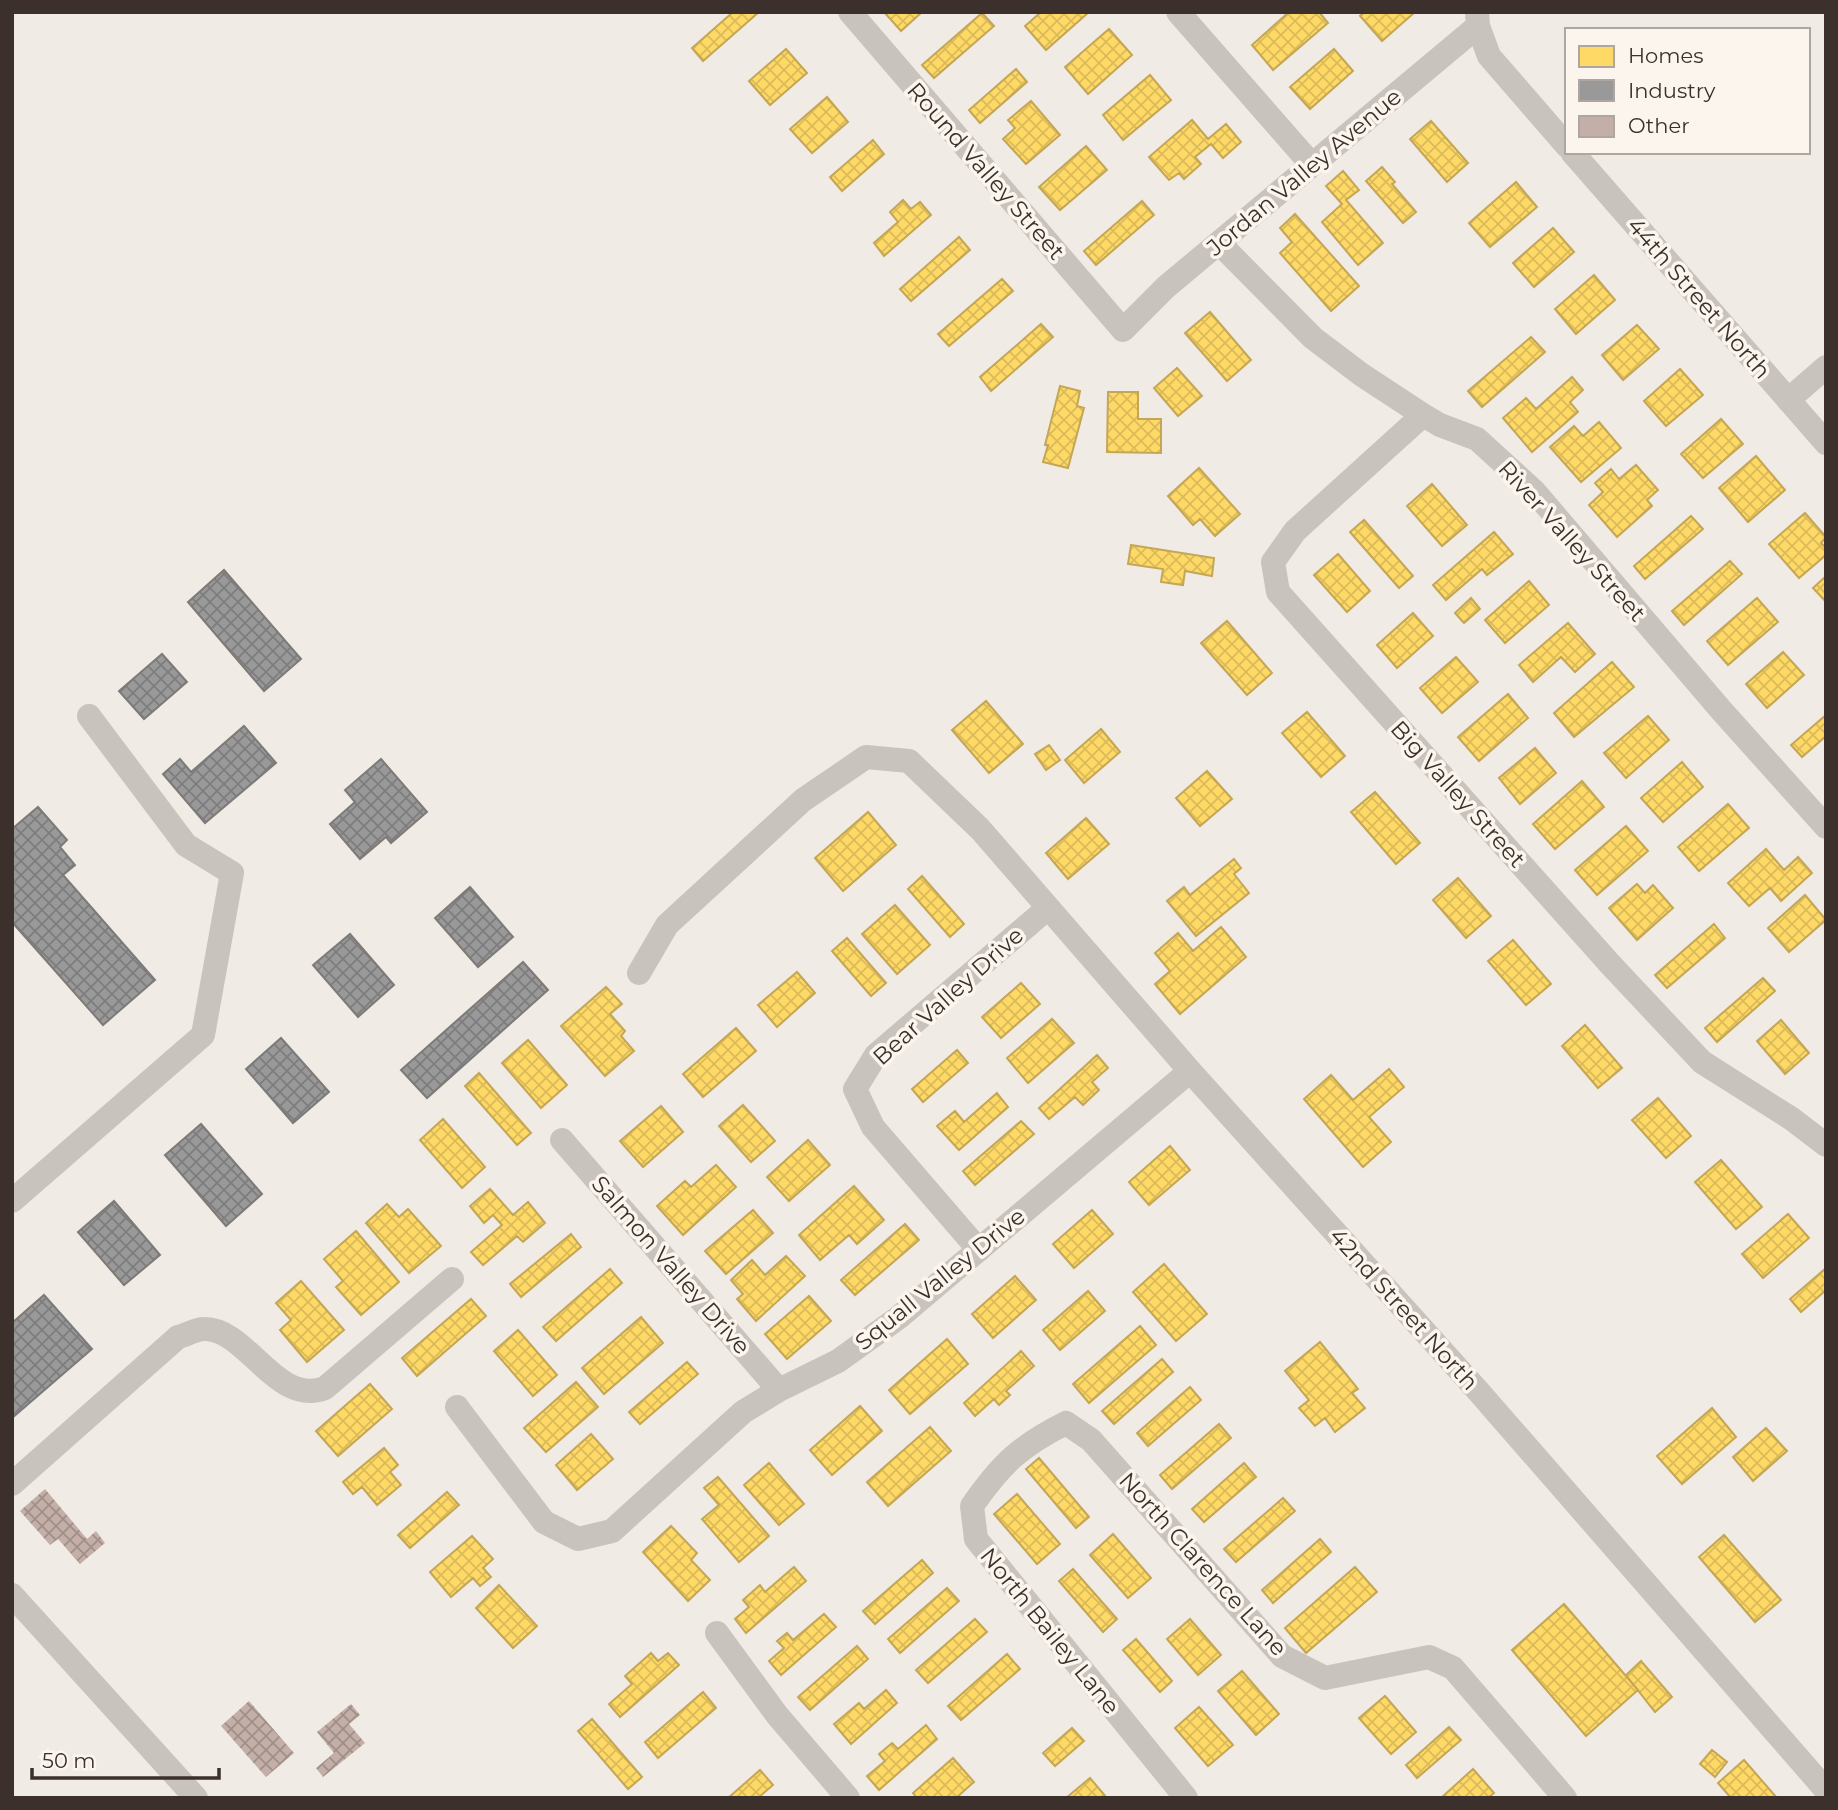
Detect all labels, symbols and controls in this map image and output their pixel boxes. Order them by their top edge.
legend [1565,28,1810,154]
text: Homes [1628,43,1703,68]
street label: Round Valley Street [901,76,1071,266]
text: Industry [1628,78,1716,103]
street label: Jordan Valley Avenue [1200,82,1407,262]
text: Other [1628,113,1690,138]
street label: 44th Street North [1621,212,1777,384]
street label: River Valley Street [1492,455,1652,627]
street label: Big Valley Street [1385,715,1531,873]
street label: Bear Valley Drive [867,921,1029,1071]
street label: Salmon Valley Drive [586,1170,756,1360]
street label: Squall Valley Drive [849,1202,1031,1356]
street label: 42nd Street North [1324,1222,1484,1396]
street label: North Clarence Lane [1113,1466,1293,1662]
street label: North Bailey Lane [974,1542,1126,1720]
scale bar [32,1736,219,1780]
text: 50 m [42,1748,96,1773]

